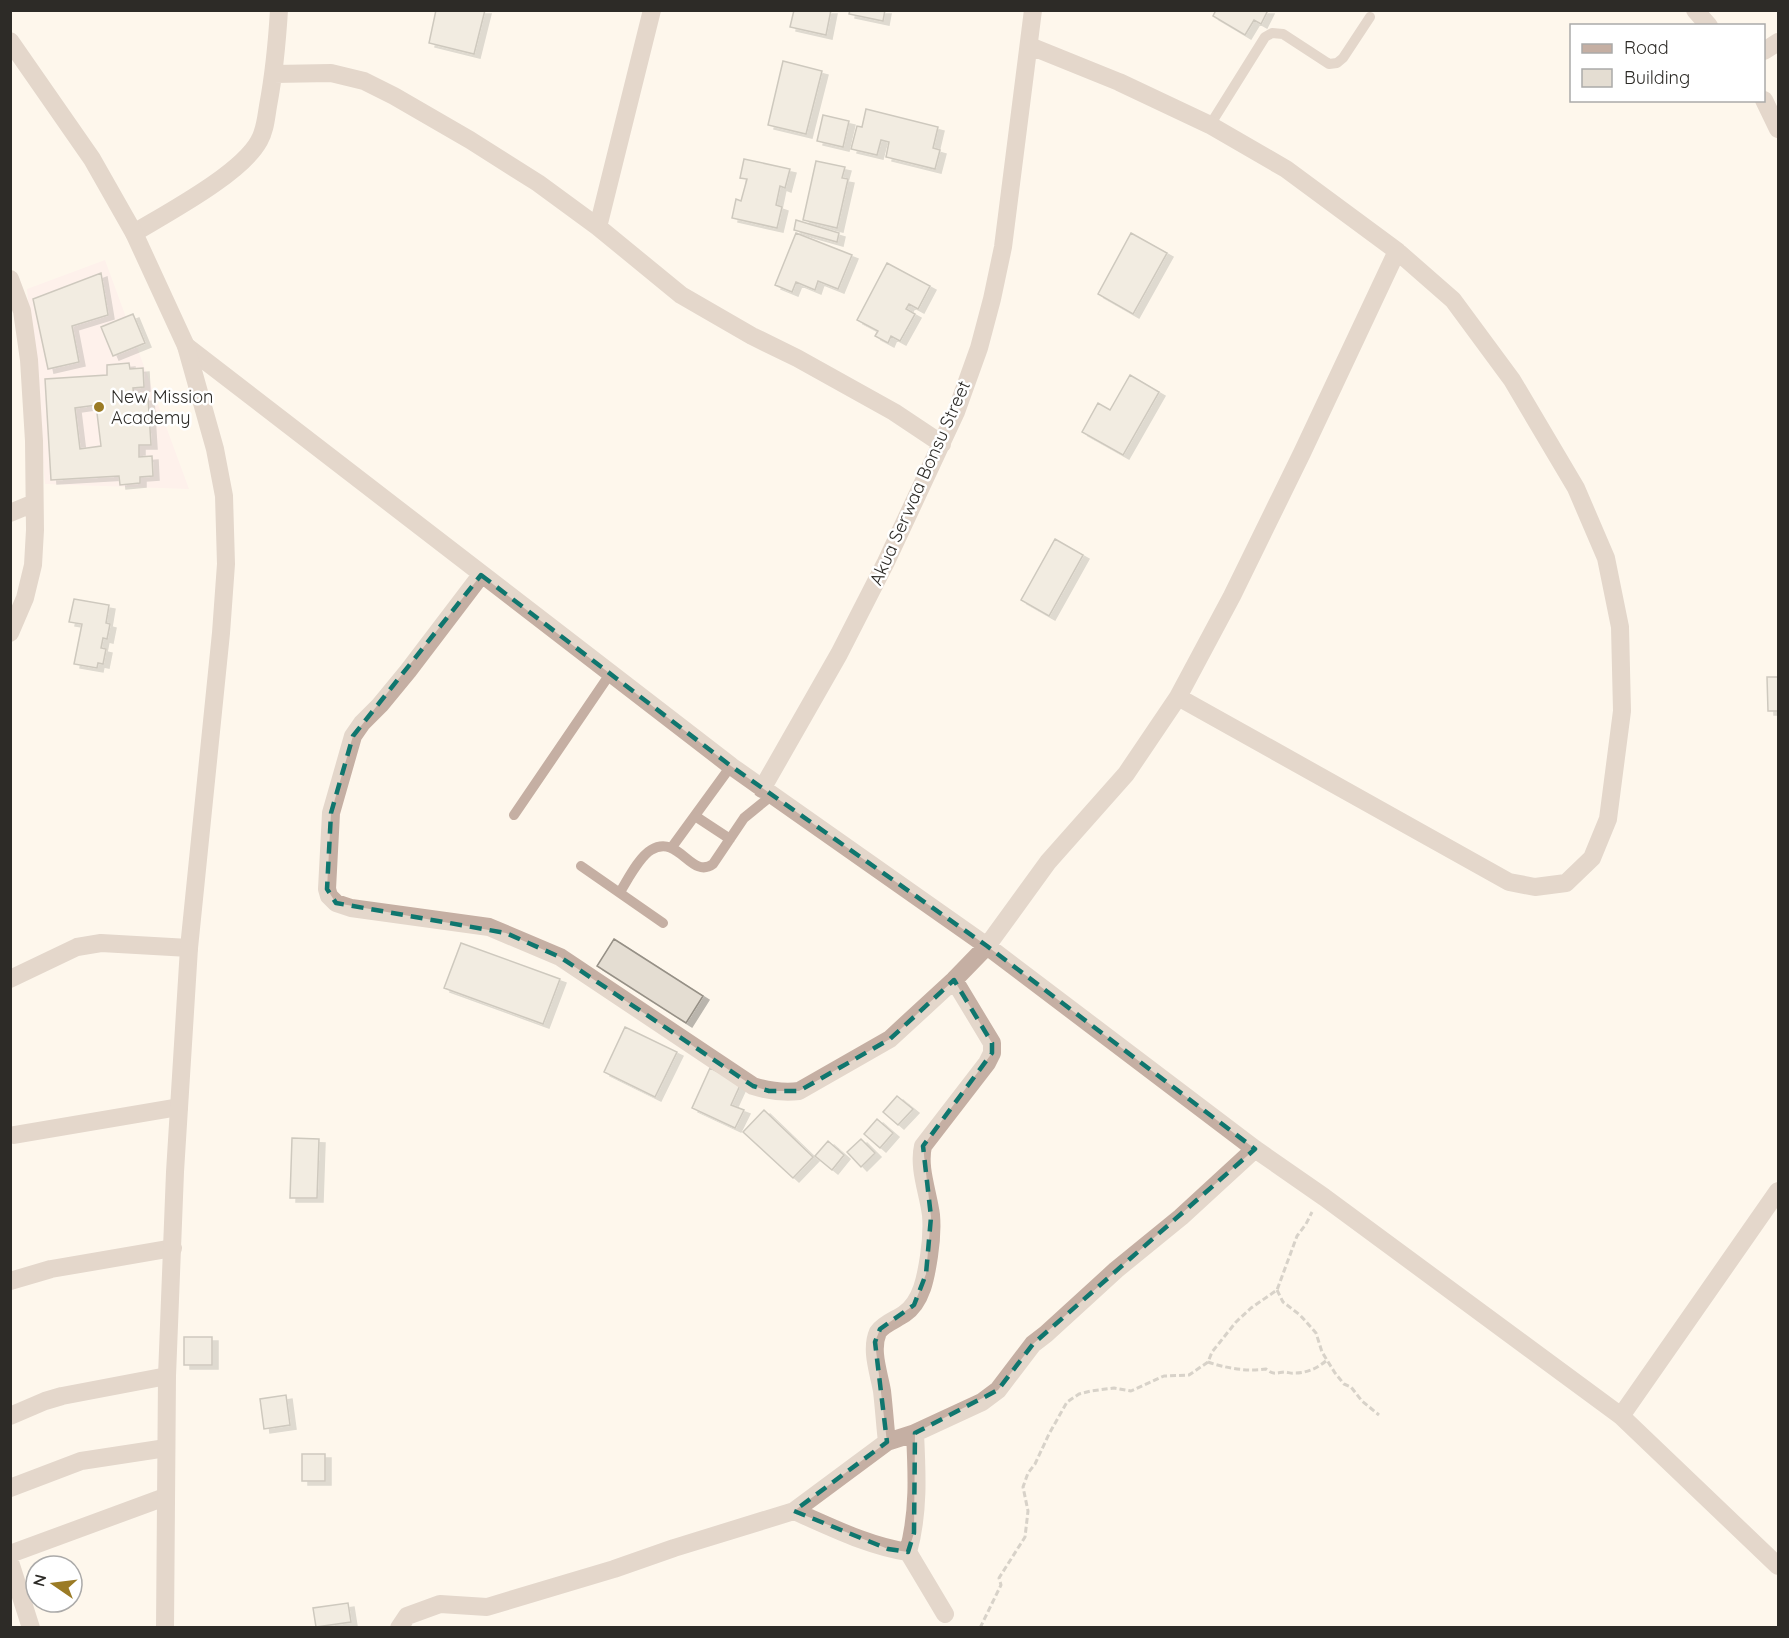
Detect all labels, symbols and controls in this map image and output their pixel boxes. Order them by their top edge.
legend [1570,24,1765,102]
text: Road [1624,36,1669,59]
text: Building [1624,66,1690,89]
street label: Akua Serwaa Bonsu Street [864,377,975,589]
place label: New Mission Academy [111,385,213,429]
marker: New Mission Academy [92,400,106,414]
north arrow [24,1554,84,1614]
text: N [28,1572,51,1588]

